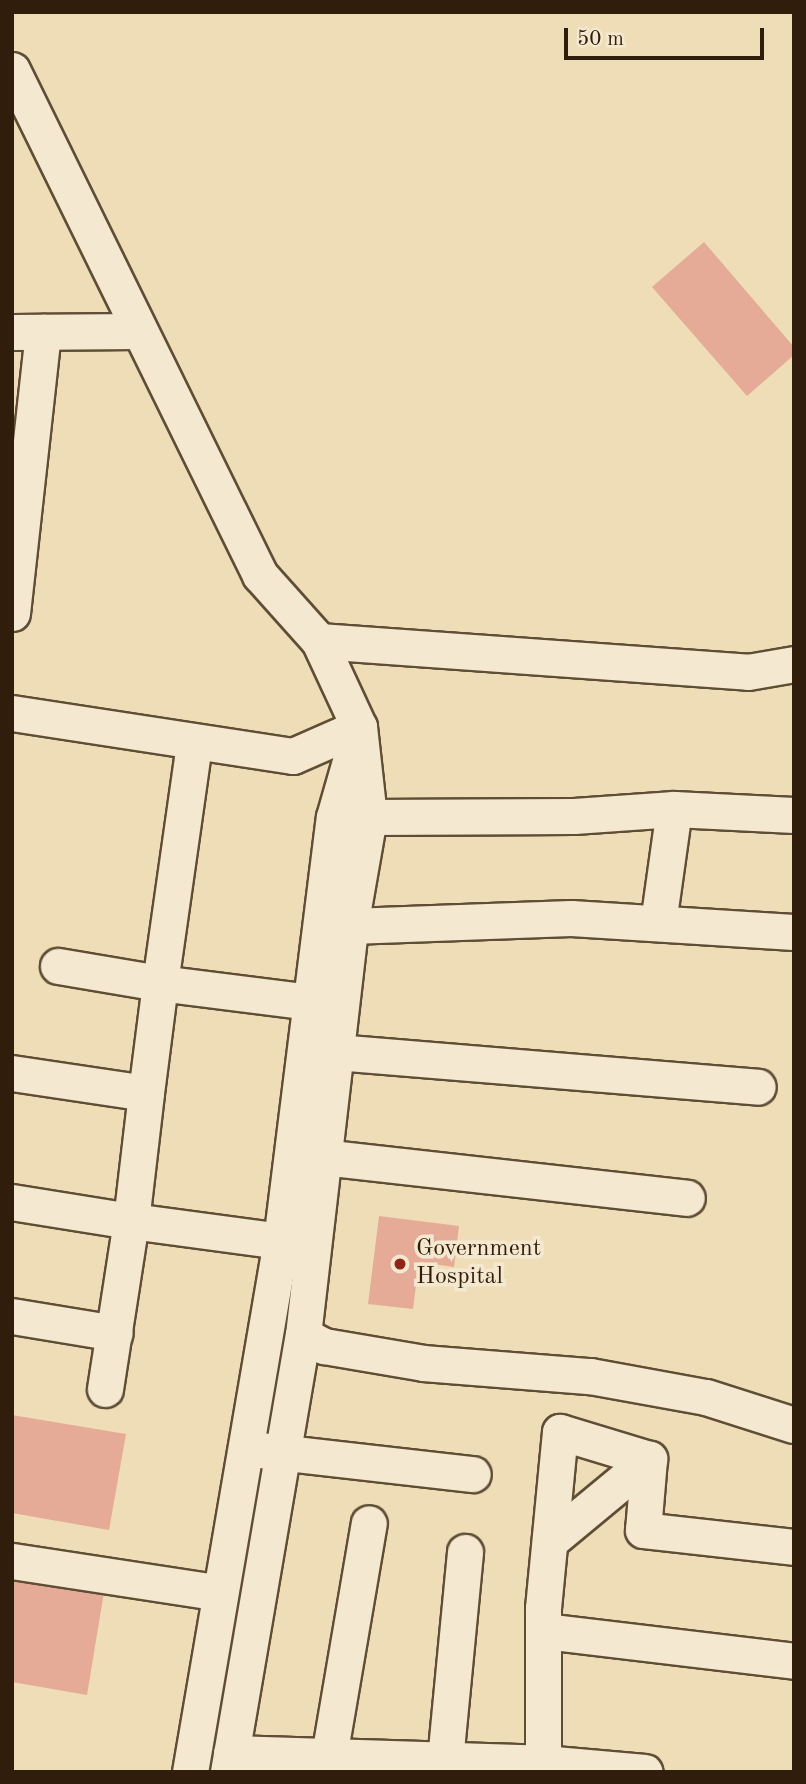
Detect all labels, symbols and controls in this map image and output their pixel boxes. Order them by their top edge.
scale bar [568,14,768,58]
text: 50 m [577,29,624,50]
place label: Government Hospital [416,1236,541,1292]
marker: Government Hospital [390,1254,410,1274]

